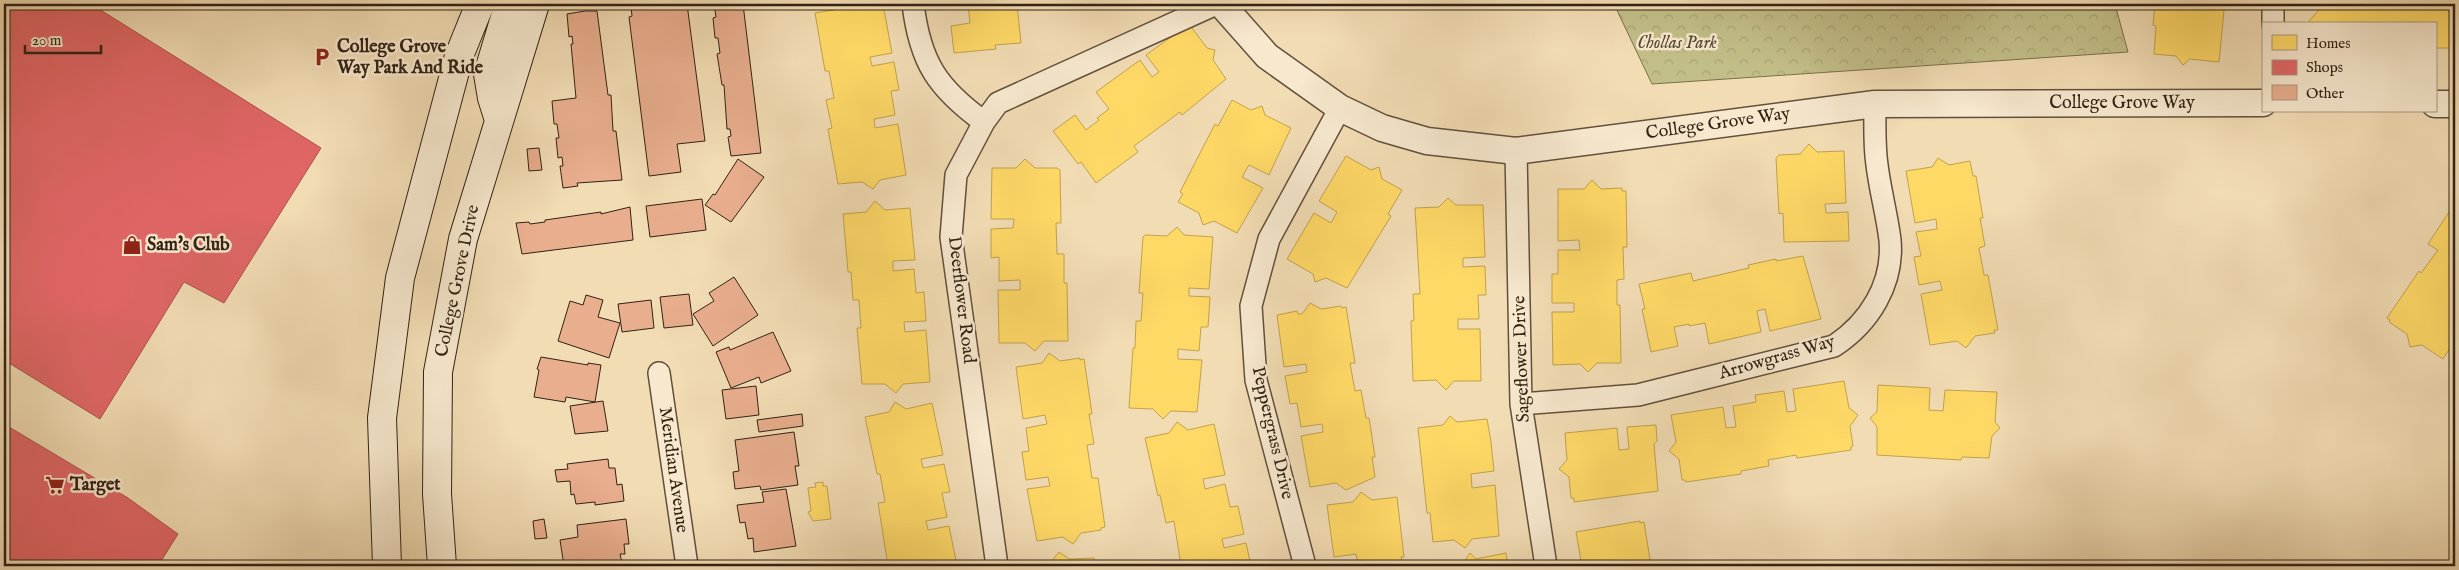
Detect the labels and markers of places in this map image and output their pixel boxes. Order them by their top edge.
place label: College Grove Way Park And Ride [336,36,484,80]
parking icon: College Grove Way Park And Ride [311,46,333,68]
shop icon: Sam's Club [121,234,143,256]
place label: Sam's Club [147,234,230,257]
supermarket icon: Target [44,474,66,496]
place label: Target [69,474,121,497]

